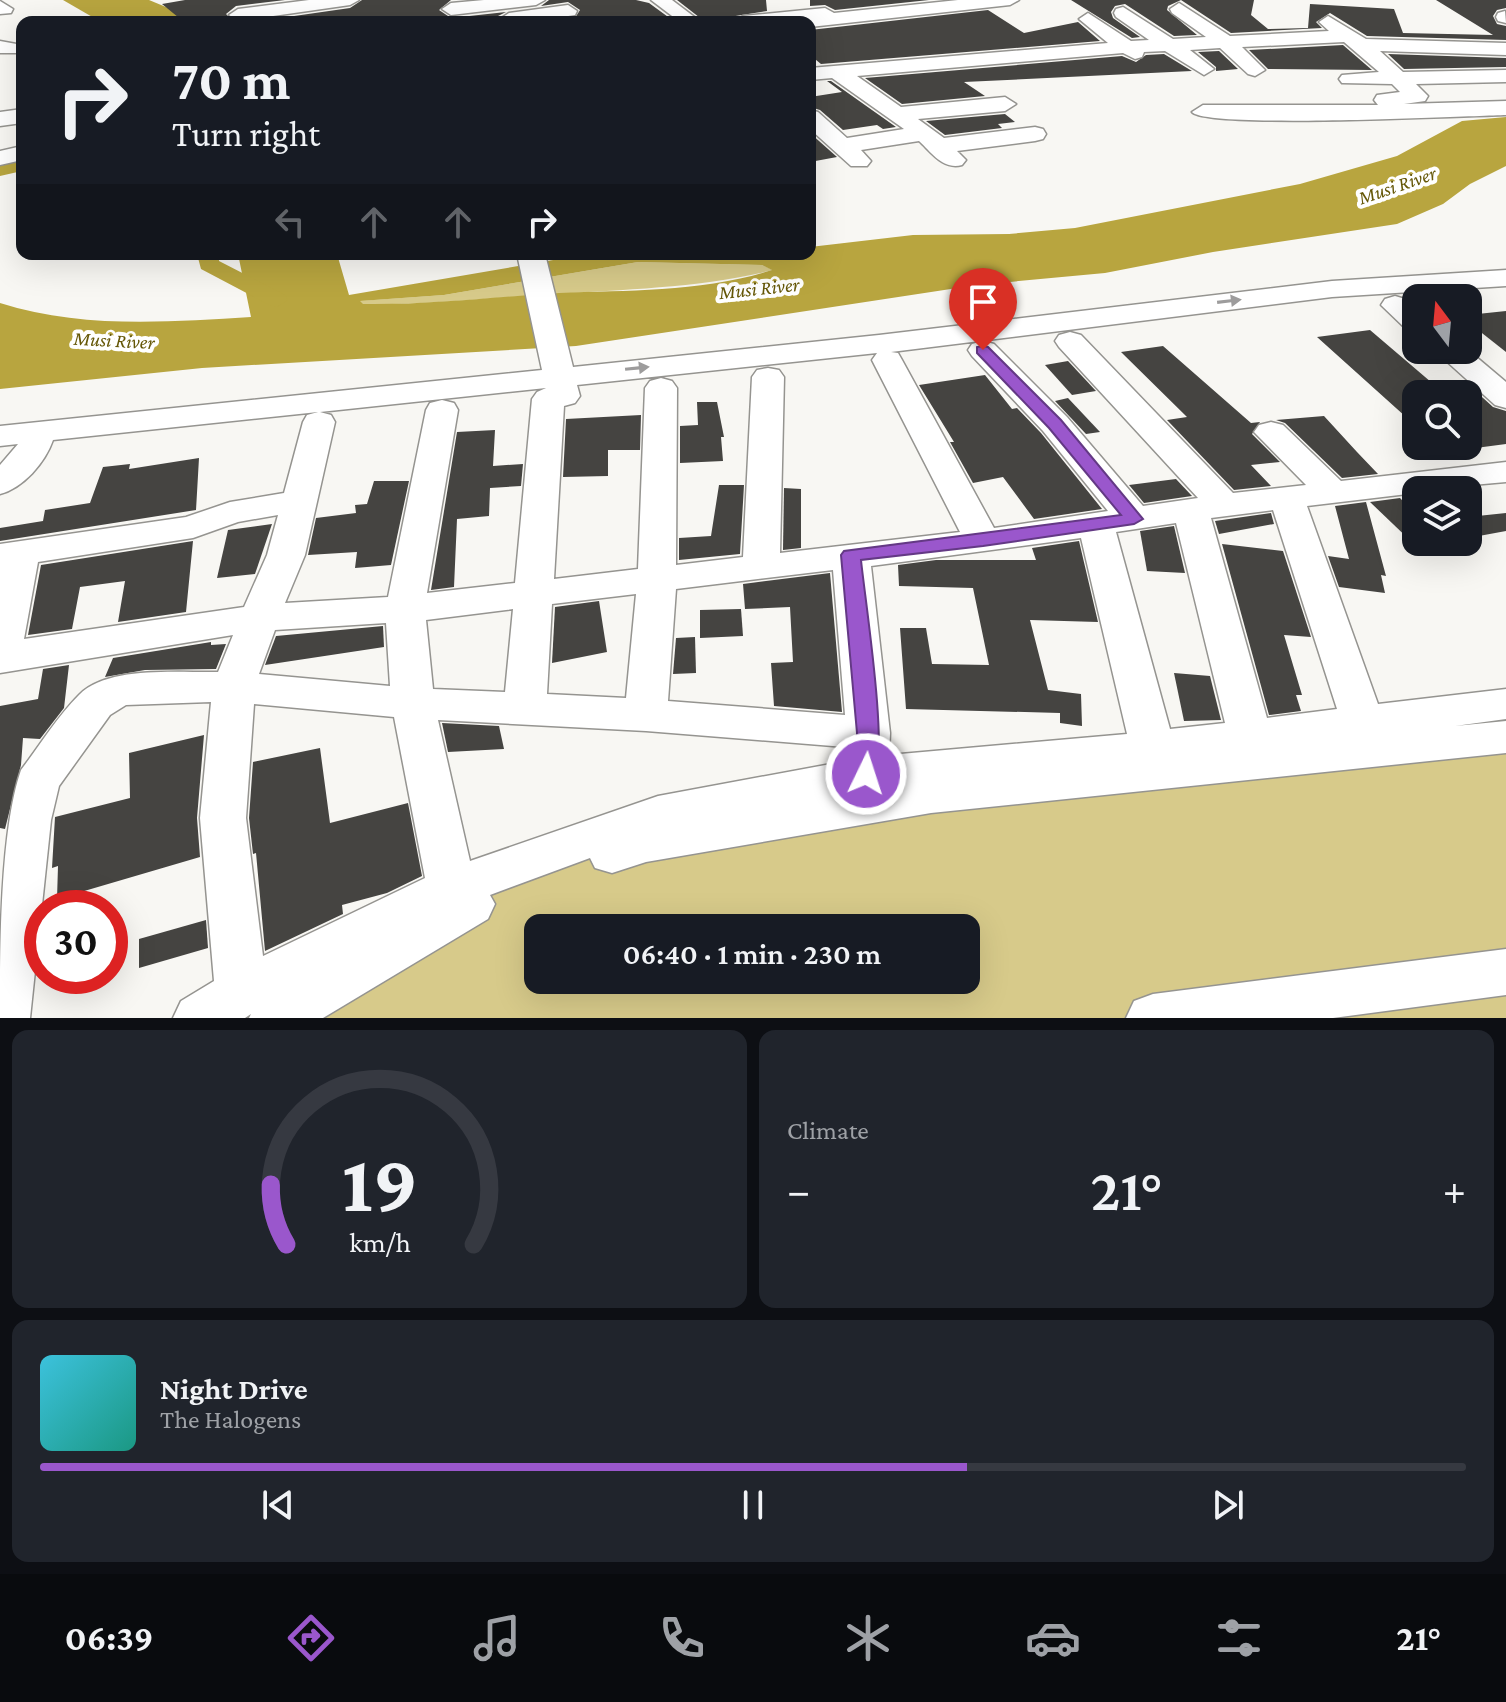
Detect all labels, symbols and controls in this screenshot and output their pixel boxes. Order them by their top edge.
icon: right [40,48,144,152]
text: 70 m [172,49,291,111]
text: Turn right [172,114,320,154]
water label: Musi River [1354,161,1440,209]
icon: left [268,200,312,244]
icon: ahead [352,200,396,244]
icon: ahead [436,200,480,244]
icon: right [520,200,564,244]
pin [949,268,1017,350]
water label: Musi River [717,273,801,303]
icon: arrive [961,280,1005,324]
north arrow [1402,284,1482,364]
map controls [1402,284,1482,556]
one-way arrow [1217,294,1242,307]
water label: Musi River [72,327,156,353]
one-way arrow [624,362,649,375]
button: search [1402,380,1482,460]
button: layers [1402,476,1482,556]
position arrow [824,732,908,816]
speed limit sign: 30 [24,890,128,994]
text: 06:40 · 1 min · 230 m [623,937,881,970]
text: Climate [787,1116,869,1145]
text: 19 [341,1136,418,1229]
text: 21° [1090,1156,1163,1223]
text: − [787,1166,810,1214]
text: + [1443,1166,1466,1214]
text: km/h [349,1226,410,1258]
text: Night Drive [160,1372,308,1405]
text: The Halogens [160,1405,301,1434]
icon: previous [256,1483,300,1527]
icon: pause [731,1483,775,1527]
icon: next [1206,1483,1250,1527]
icon: directions [283,1610,339,1666]
icon: music [469,1610,525,1666]
icon: phone [654,1610,710,1666]
icon: climate [840,1610,896,1666]
icon: car [1025,1610,1081,1666]
icon: filters [1211,1610,1267,1666]
text: 06:39 [65,1618,154,1658]
text: 21° [1396,1618,1441,1658]

